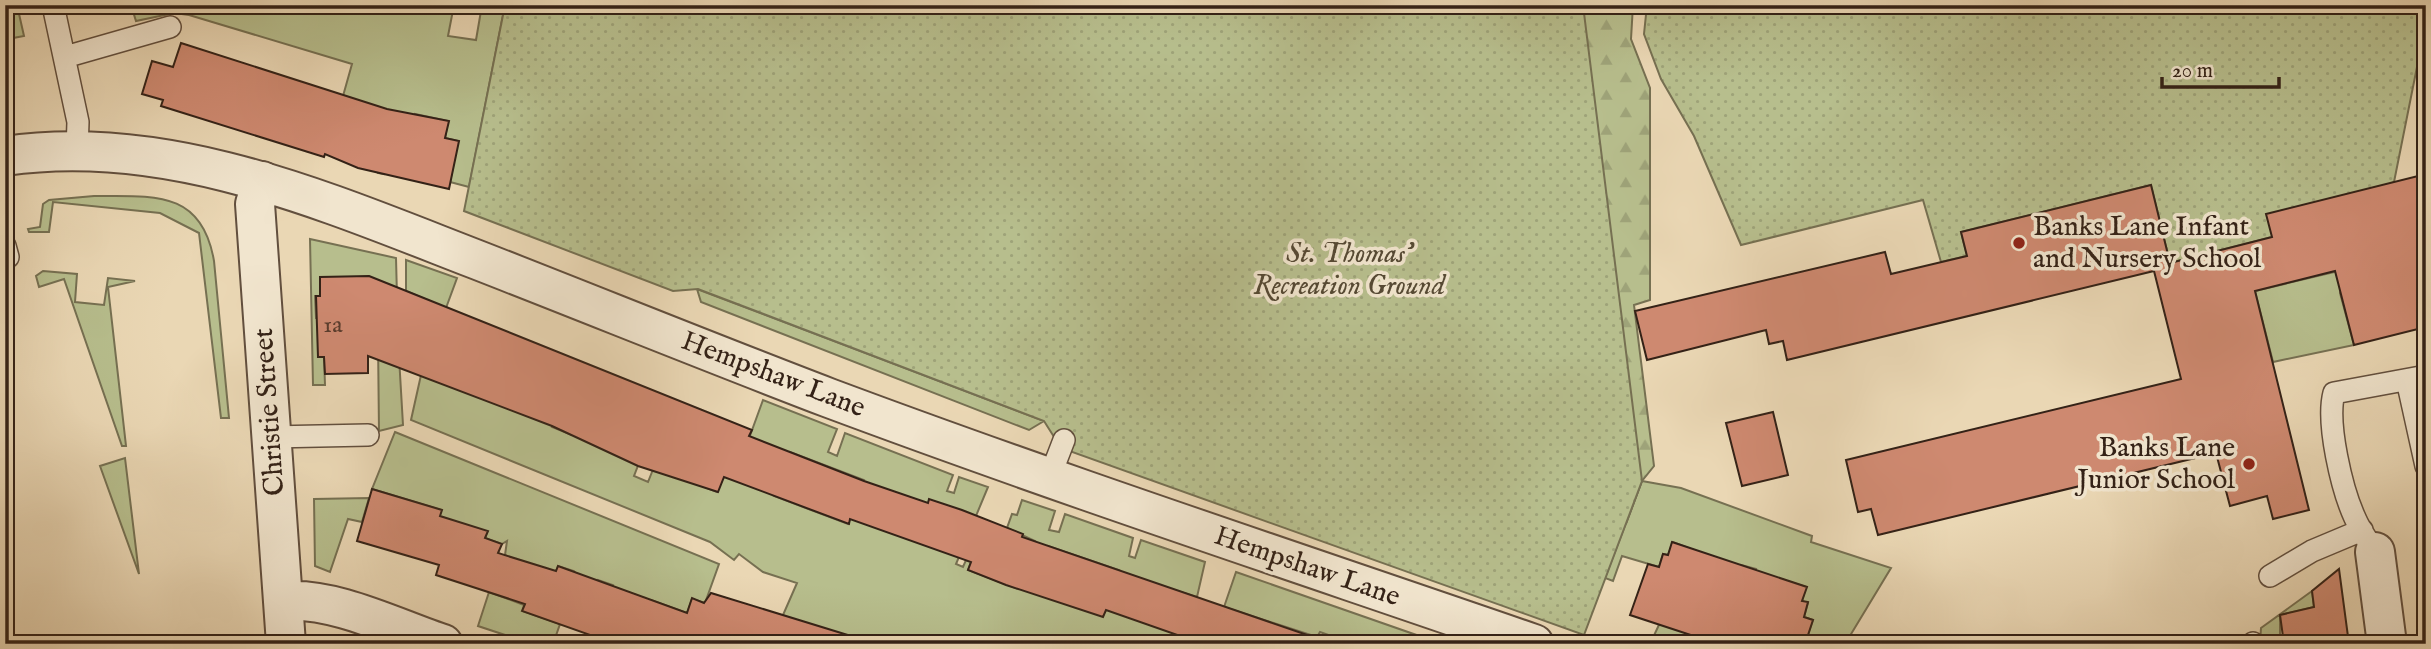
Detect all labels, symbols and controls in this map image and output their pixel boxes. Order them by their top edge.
scale bar [2162,46,2279,90]
text: 20 m [2172,58,2213,85]
place label: Banks Lane Infant and Nursery School [2033,210,2261,277]
marker: Banks Lane Infant and Nursery School [2011,235,2027,251]
park label: St. Thomas' Recreation Ground [1253,237,1447,304]
house number: 1a [323,310,343,341]
street label: Hempshaw Lane [676,324,870,426]
street label: Christie Street [247,327,293,497]
place label: Banks Lane Junior School [2074,431,2235,498]
marker: Banks Lane Junior School [2241,456,2257,472]
street label: Hempshaw Lane [1210,519,1405,615]

